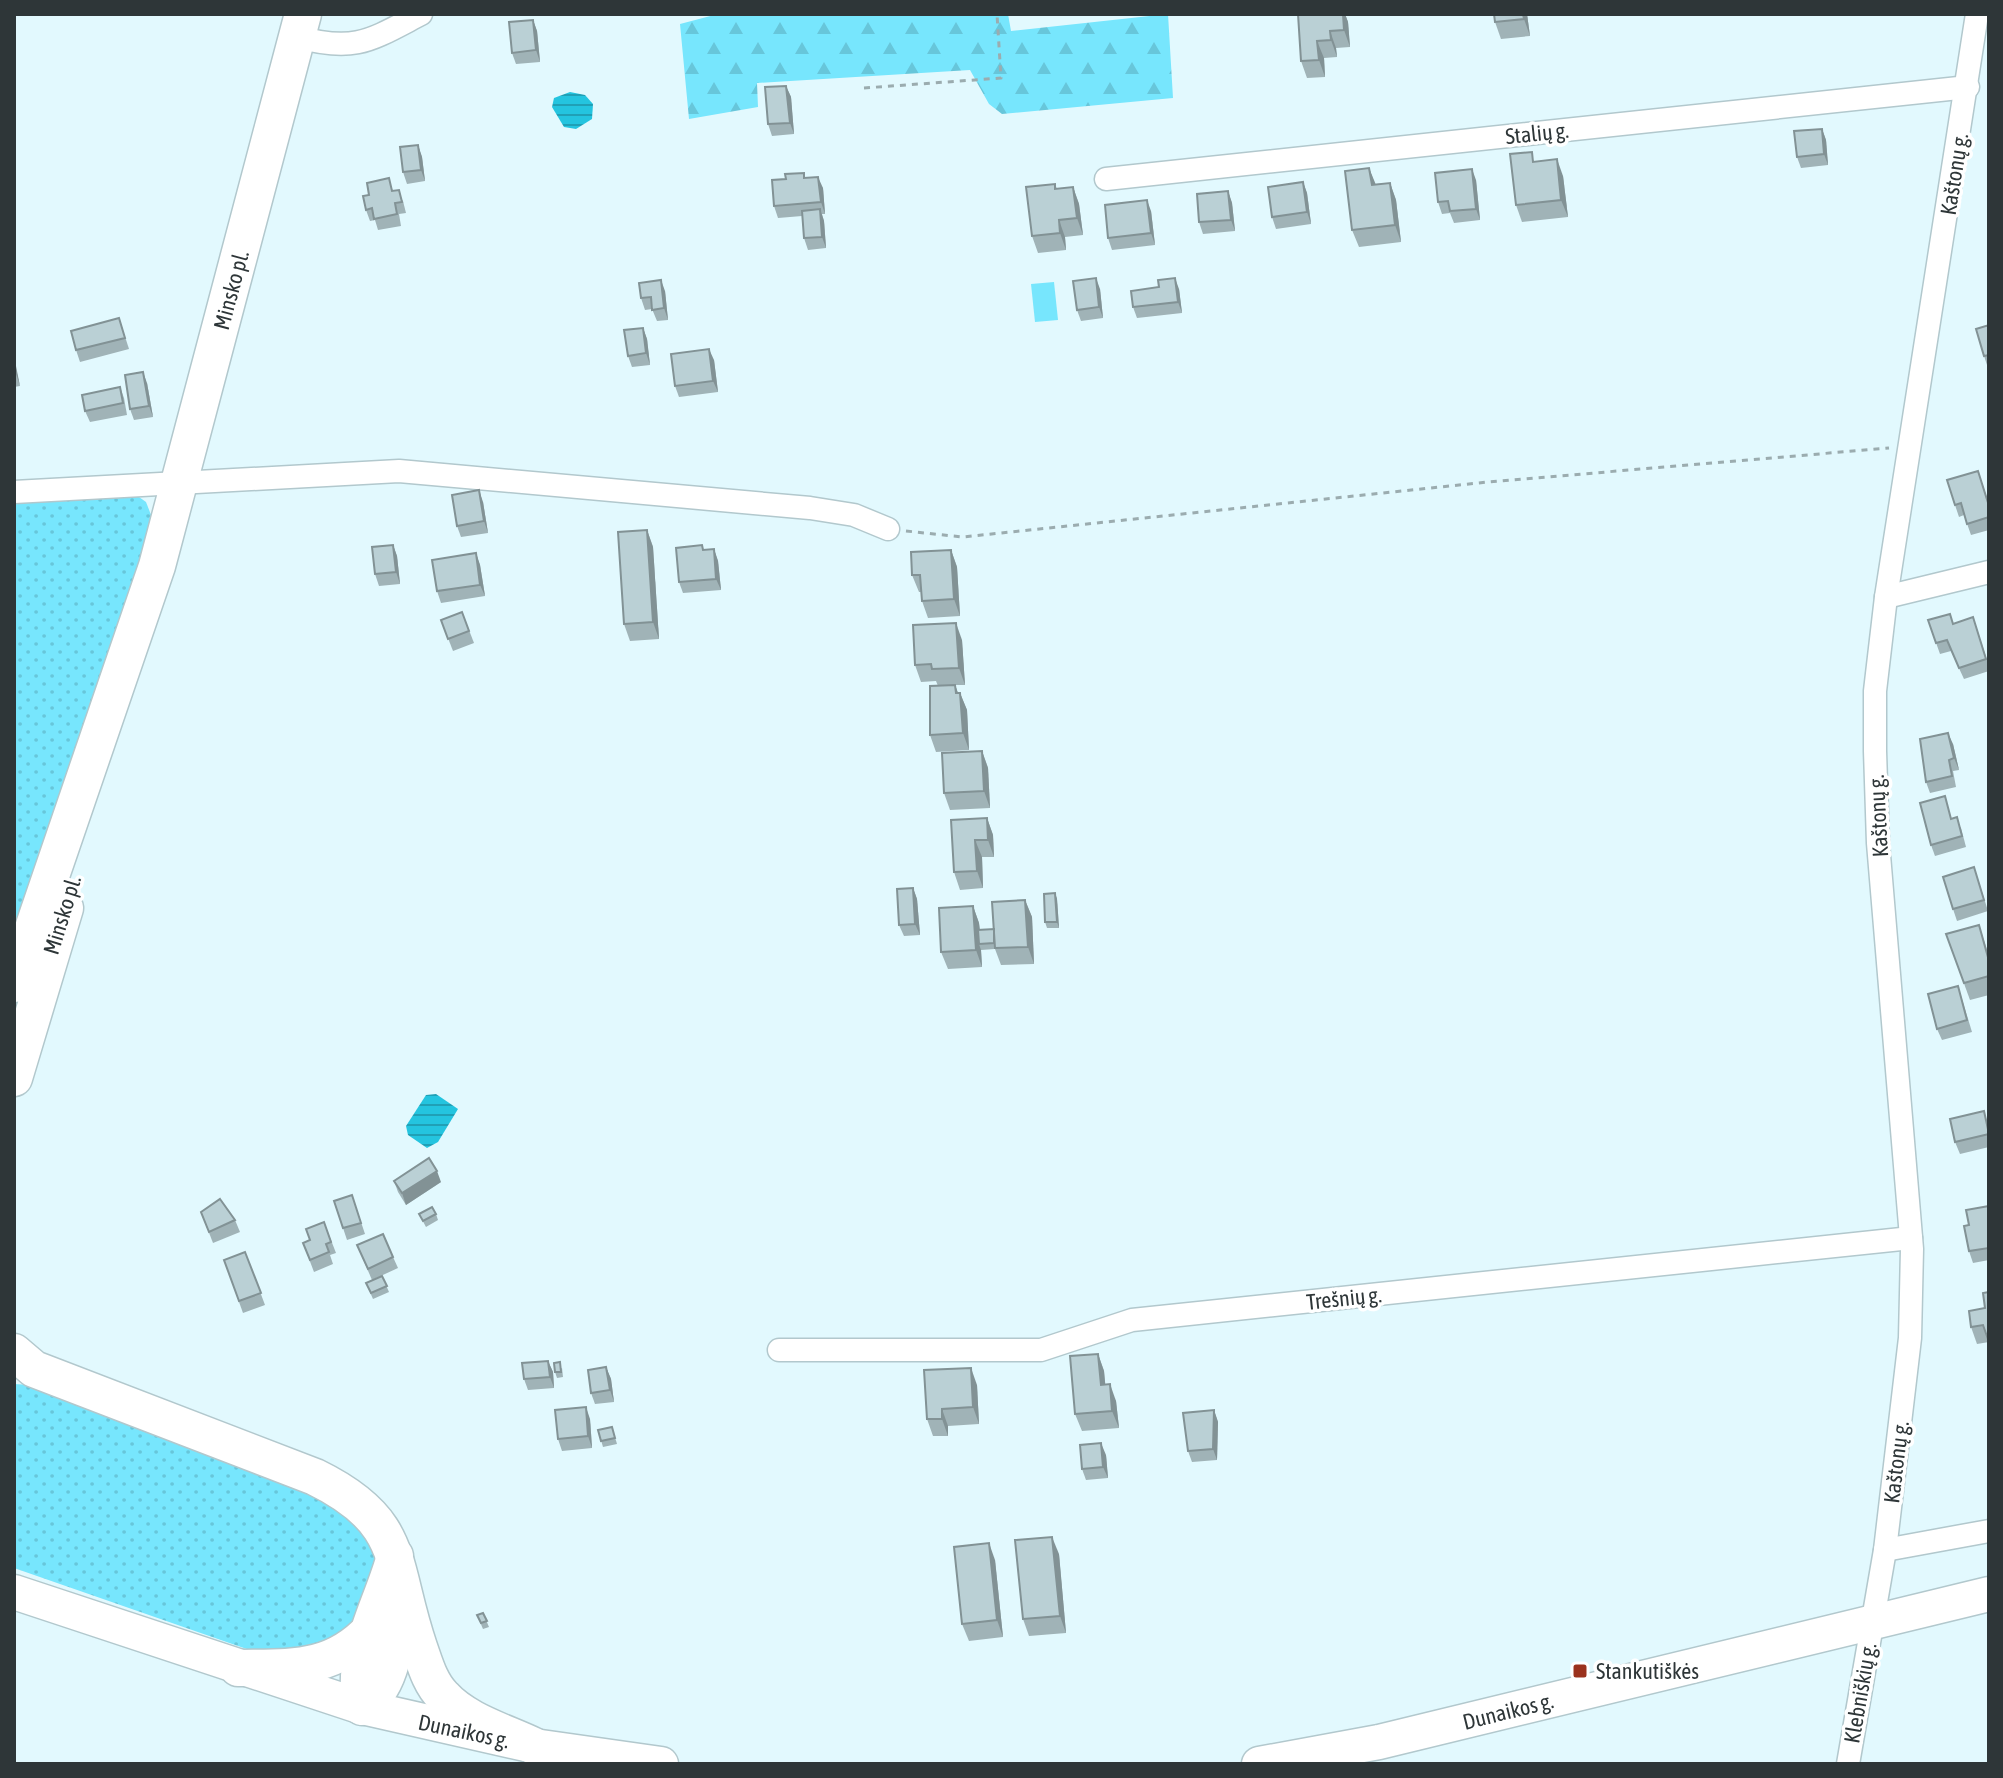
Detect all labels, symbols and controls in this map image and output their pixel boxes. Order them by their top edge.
street label: Stalių g. [1504,117,1570,149]
street label: Kaštonų g. [1935,131,1973,217]
street label: Minsko pl. [208,247,254,332]
street label: Kaštonų g. [1863,774,1893,858]
street label: Minsko pl. [38,872,86,958]
street label: Trešnių g. [1305,1281,1383,1315]
street label: Kaštonų g. [1878,1419,1914,1505]
street label: Klebniškių g. [1838,1641,1882,1745]
place label: Stankutiškės [1596,1658,1699,1684]
marker: Stankutiškės [1571,1662,1589,1680]
street label: Dunaikos g. [1460,1687,1556,1735]
street label: Dunaikos g. [416,1709,512,1753]

